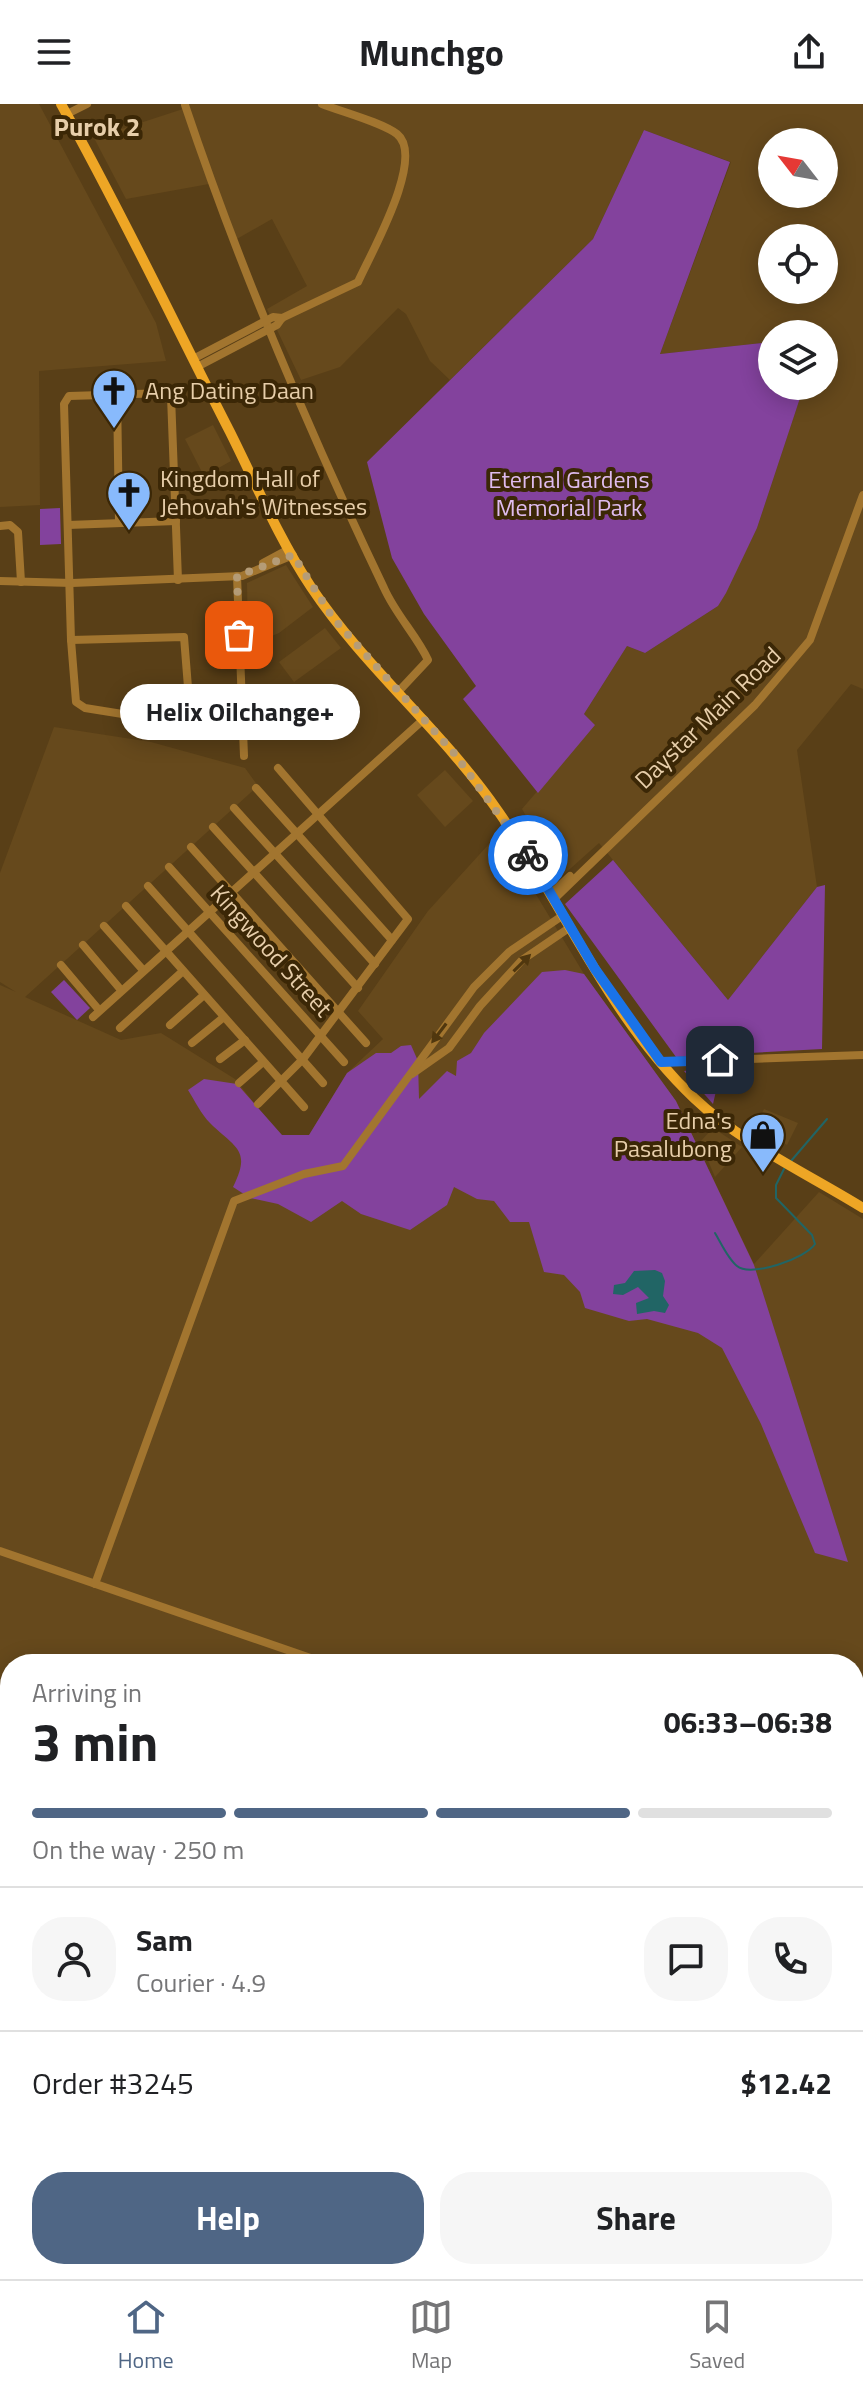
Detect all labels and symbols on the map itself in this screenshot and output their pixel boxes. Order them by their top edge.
district label: Purok 2 [54,107,140,146]
north arrow [758,128,838,208]
church icon: Ang Dating Daan [90,367,138,430]
place label: Ang Dating Daan [145,372,314,408]
place label: Kingdom Hall of Jehovah's Witnesses [160,460,367,524]
park label: Eternal Gardens Memorial Park [488,461,650,525]
church icon: Kingdom Hall of Jehovah's Witnesses [105,469,153,532]
pin [205,601,273,669]
street label: Daystar Main Road [626,638,789,797]
callout: Helix Oilchange+ [119,683,359,739]
courier [488,815,568,895]
street label: Kingwood Street [202,876,342,1025]
one-way arrow [512,954,531,973]
one-way arrow [432,1023,448,1044]
pin [686,1026,754,1094]
place label: Edna's Pasalubong [614,1102,732,1166]
shop icon: Edna's Pasalubong [739,1111,787,1174]

